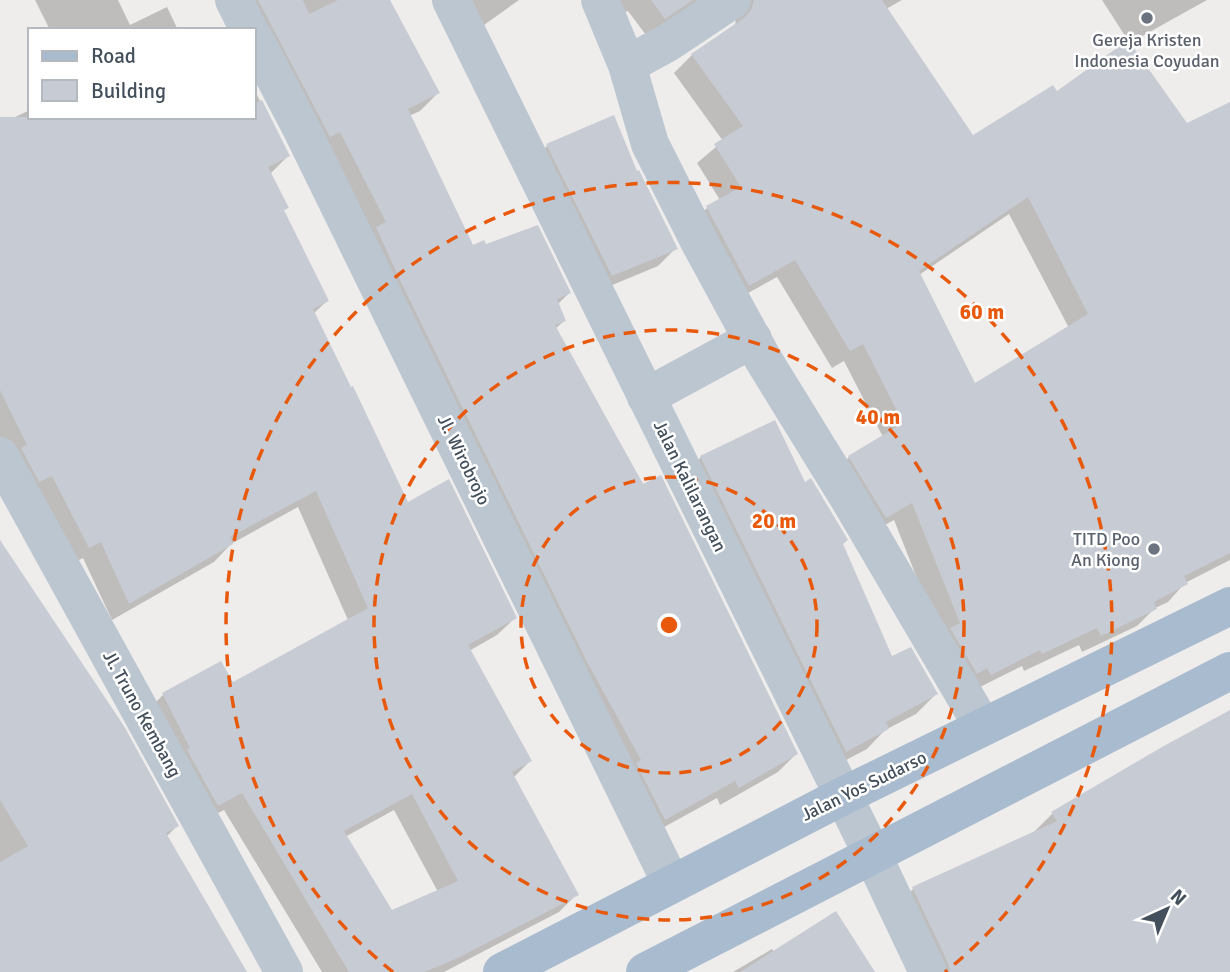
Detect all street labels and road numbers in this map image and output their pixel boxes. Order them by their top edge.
street label: Jl. Wirobrojo [433,411,495,509]
street label: Jalan Kalilarangan [649,417,731,555]
street label: Jl. Truno Kembang [98,647,186,781]
street label: Jalan Yos Sudarso [798,746,930,826]

